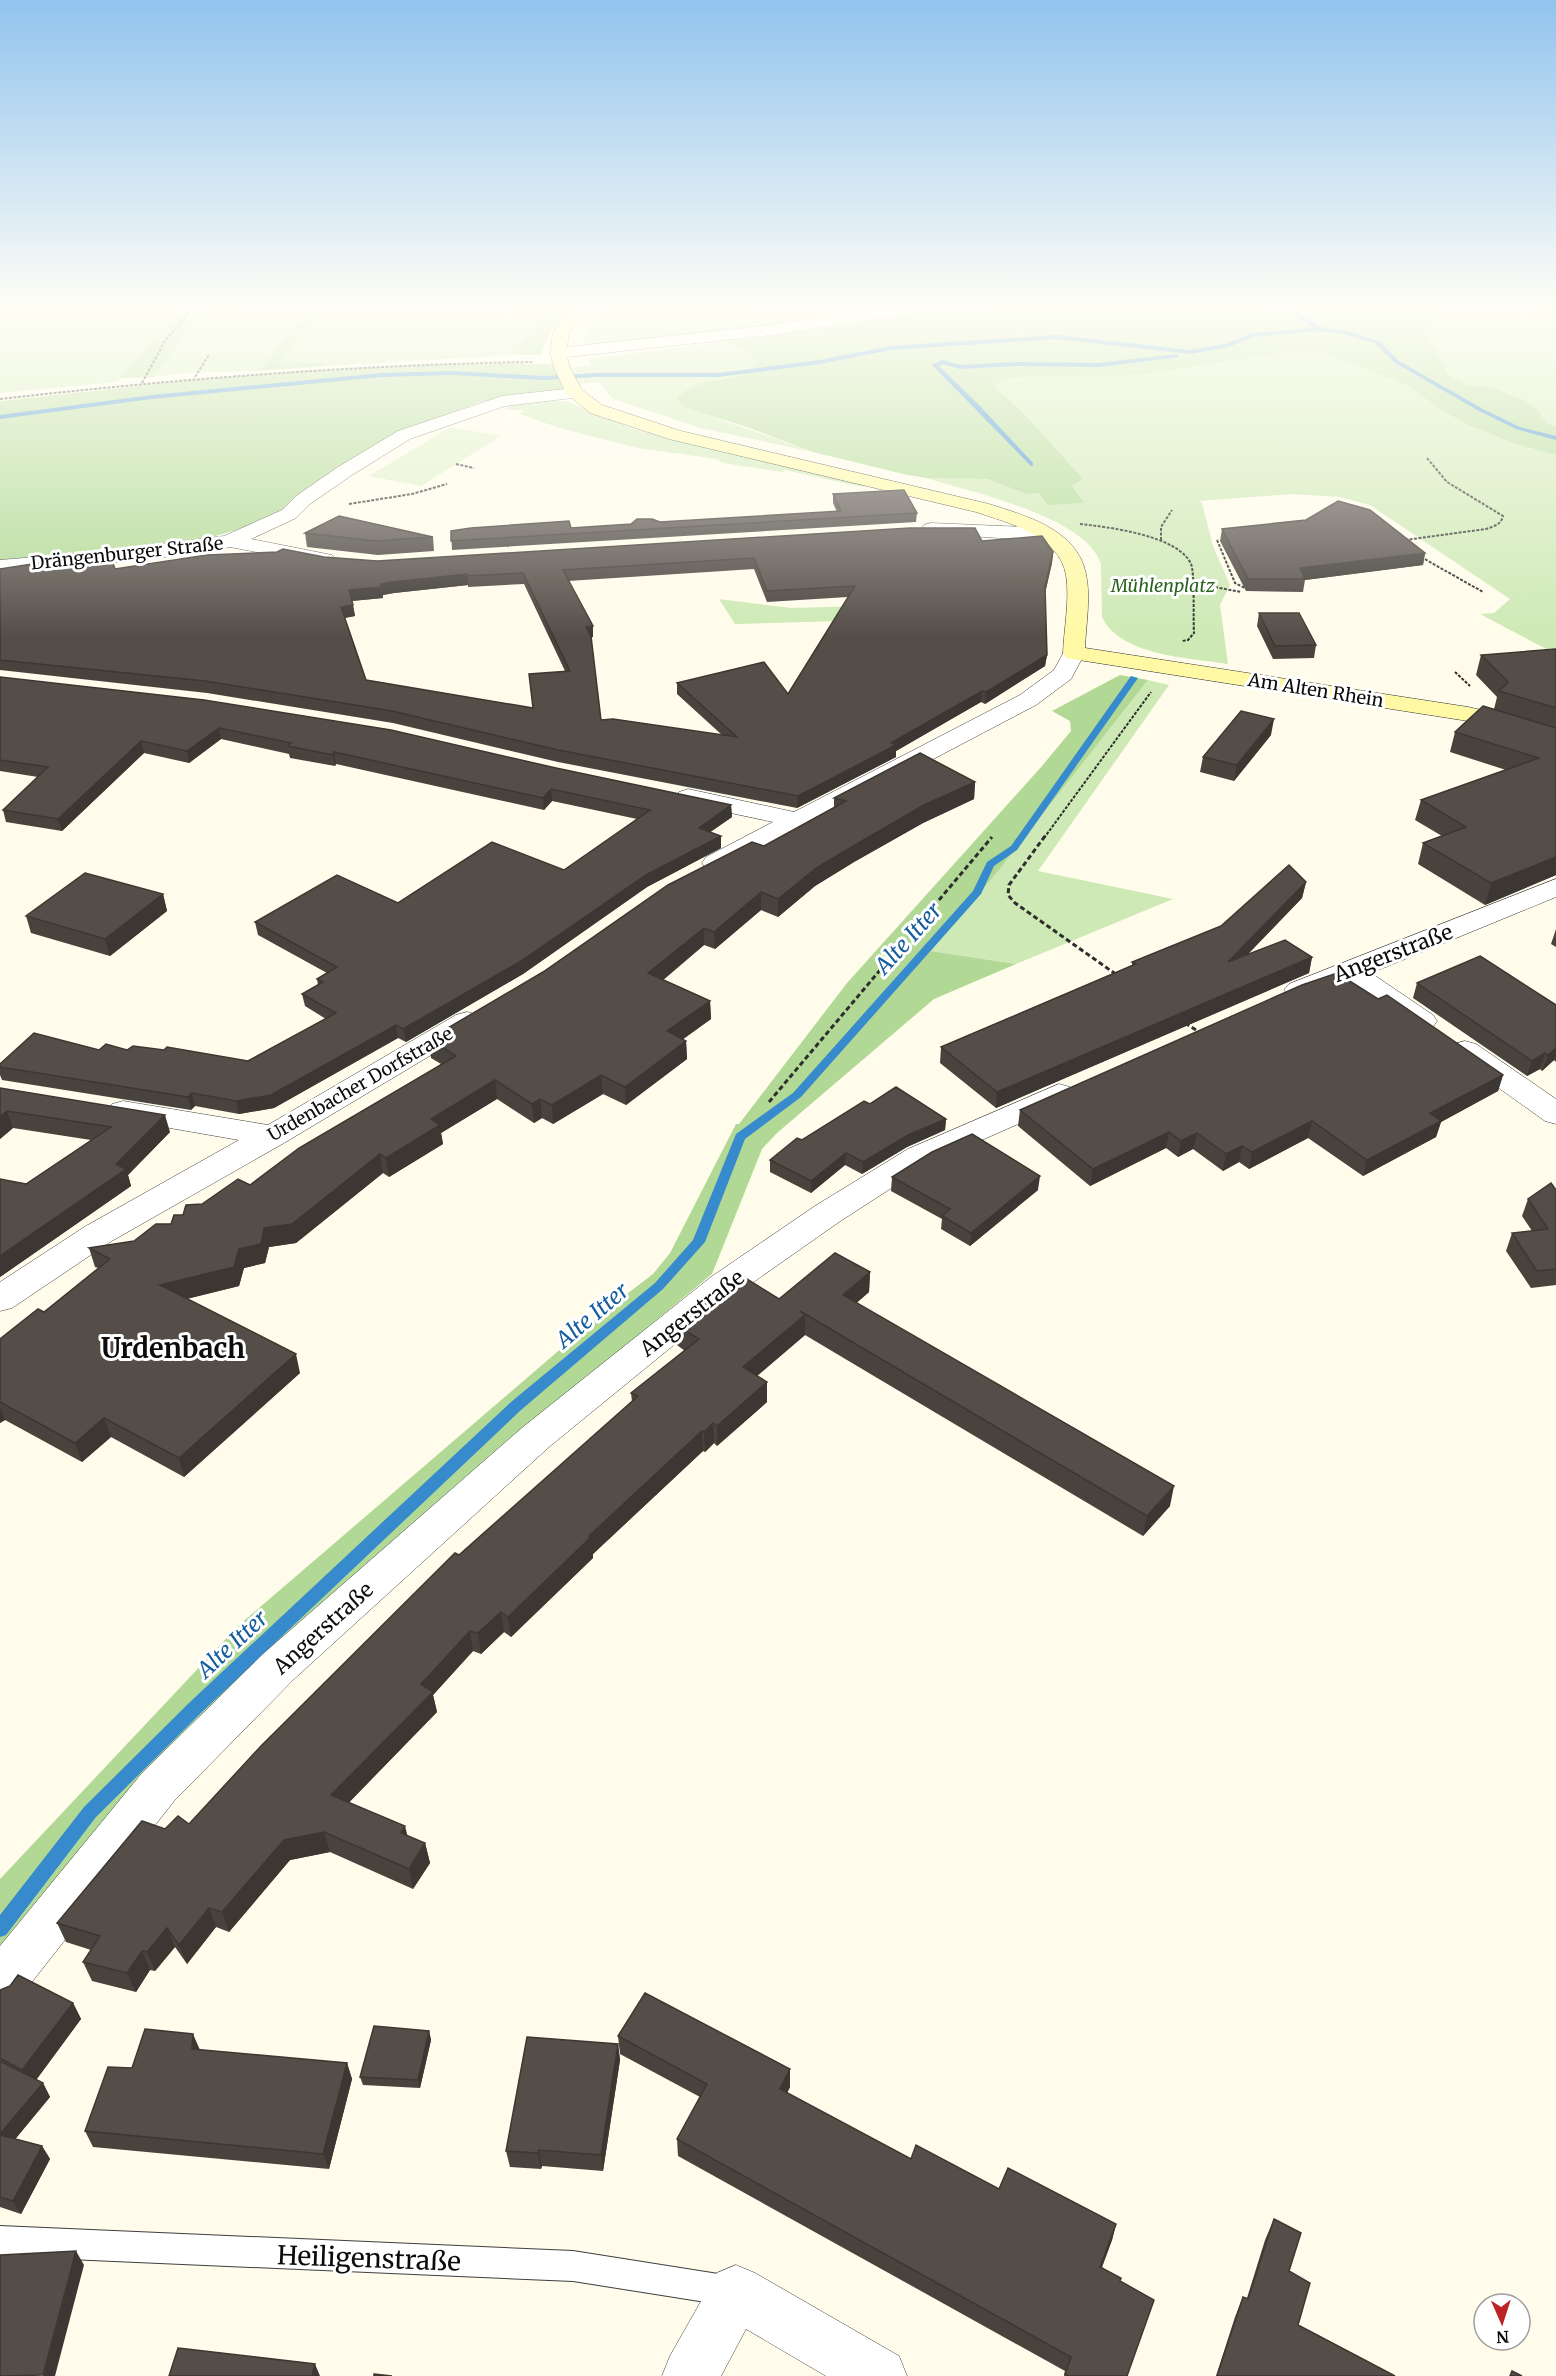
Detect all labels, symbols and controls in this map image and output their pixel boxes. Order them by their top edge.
street label: Drängenburger Straße [30,531,224,575]
park label: Mühlenplatz [1110,574,1216,597]
street label: Am Alten Rhein [1246,668,1385,712]
water label: Alte Itter [867,896,948,981]
street label: Angerstraße [1329,918,1456,988]
street label: Urdenbacher Dorfstraße [263,1022,457,1146]
street label: Angerstraße [634,1264,750,1363]
water label: Alte Itter [548,1276,635,1355]
district label: Urdenbach [101,1331,245,1365]
street label: Angerstraße [267,1576,379,1681]
water label: Alte Itter [189,1604,274,1685]
street label: Heiligenstraße [276,2238,462,2278]
north arrow [1472,2292,1532,2352]
text: N [1496,2327,1510,2347]

